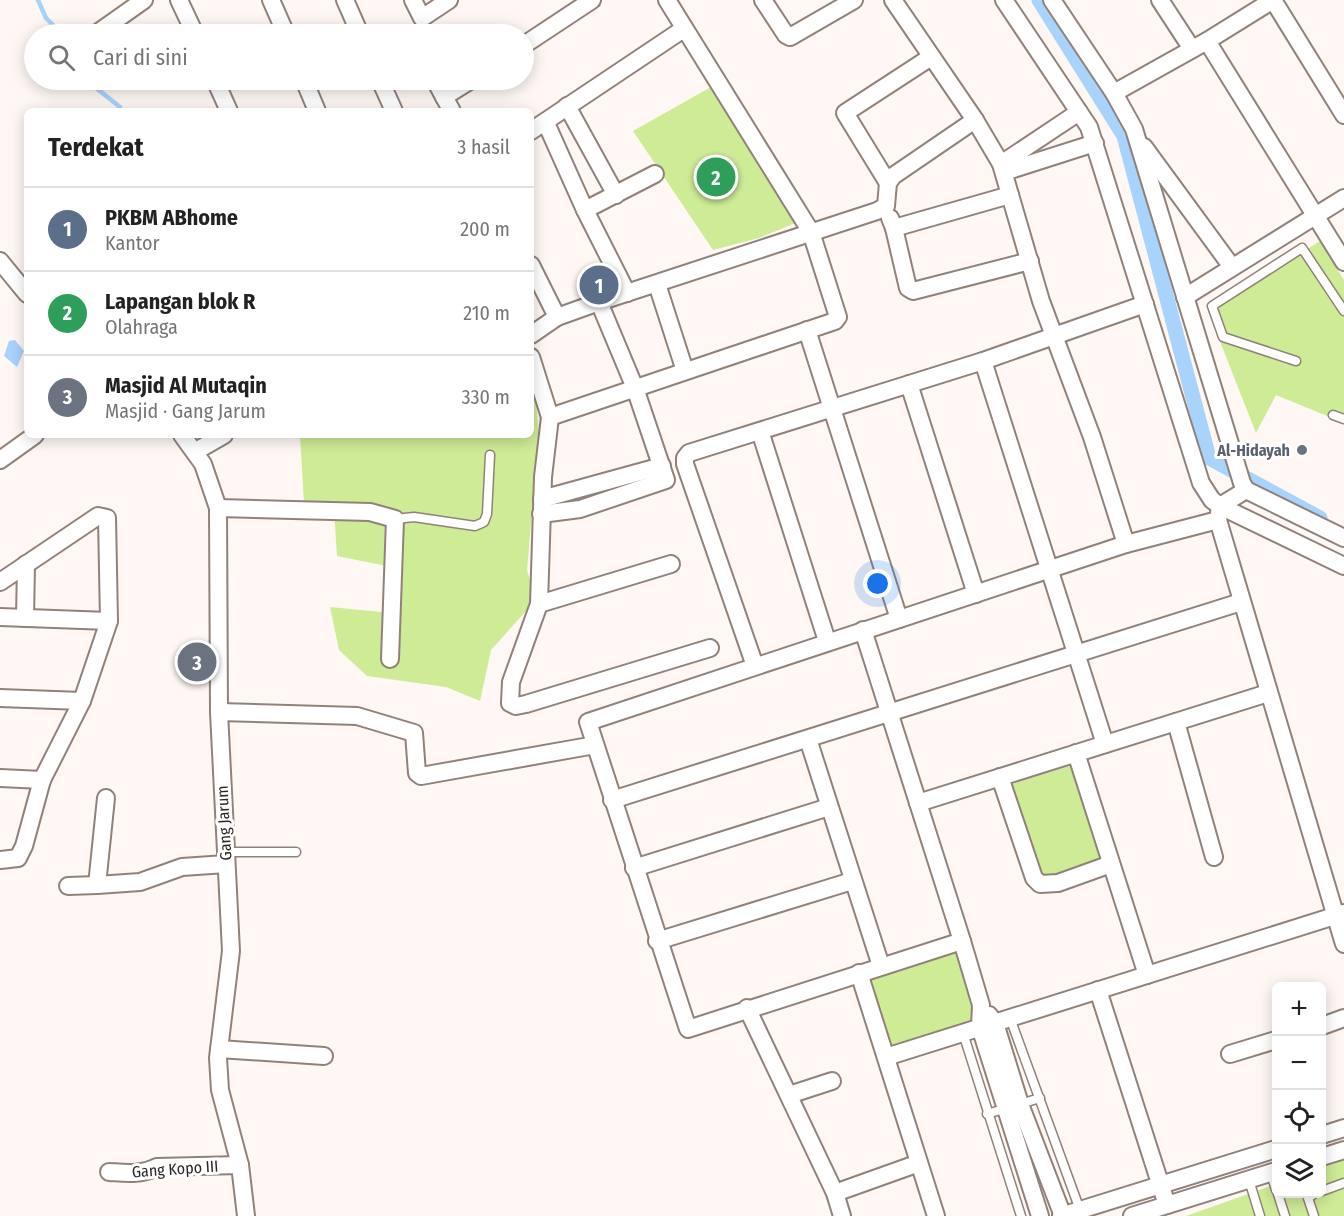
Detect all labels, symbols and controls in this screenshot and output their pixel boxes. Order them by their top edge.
search box [24,24,534,90]
icon: search [45,41,78,74]
text: Cari di sini [93,44,188,71]
text: Terdekat [48,132,144,163]
text: 3 hasil [457,135,510,159]
pin: 2 [696,154,736,200]
text: PKBM ABhome [105,204,238,231]
text: 1 [63,217,72,241]
text: 200 m [460,217,510,241]
text: Kantor [105,231,160,255]
pin: 1 [580,262,618,308]
text: Lapangan blok R [105,288,255,315]
text: 2 [63,301,72,325]
text: 210 m [463,301,510,325]
text: Olahraga [105,315,178,339]
text: Masjid Al Mutaqin [105,372,267,399]
text: 3 [63,385,72,409]
text: 330 m [461,385,510,409]
text: Masjid · Gang Jarum [105,399,266,423]
place label: Al-Hidayah [1216,441,1290,460]
marker: Al-Hidayah [1295,443,1309,457]
your location [863,569,892,598]
pin: 3 [178,640,216,684]
street label: Gang Jarum [213,785,235,861]
map controls [1272,982,1326,1198]
button: + [1272,982,1326,1036]
button: − [1272,1036,1326,1090]
button: locate [1272,1090,1326,1144]
button: layers [1272,1144,1326,1198]
street label: Gang Kopo III [131,1157,219,1181]

